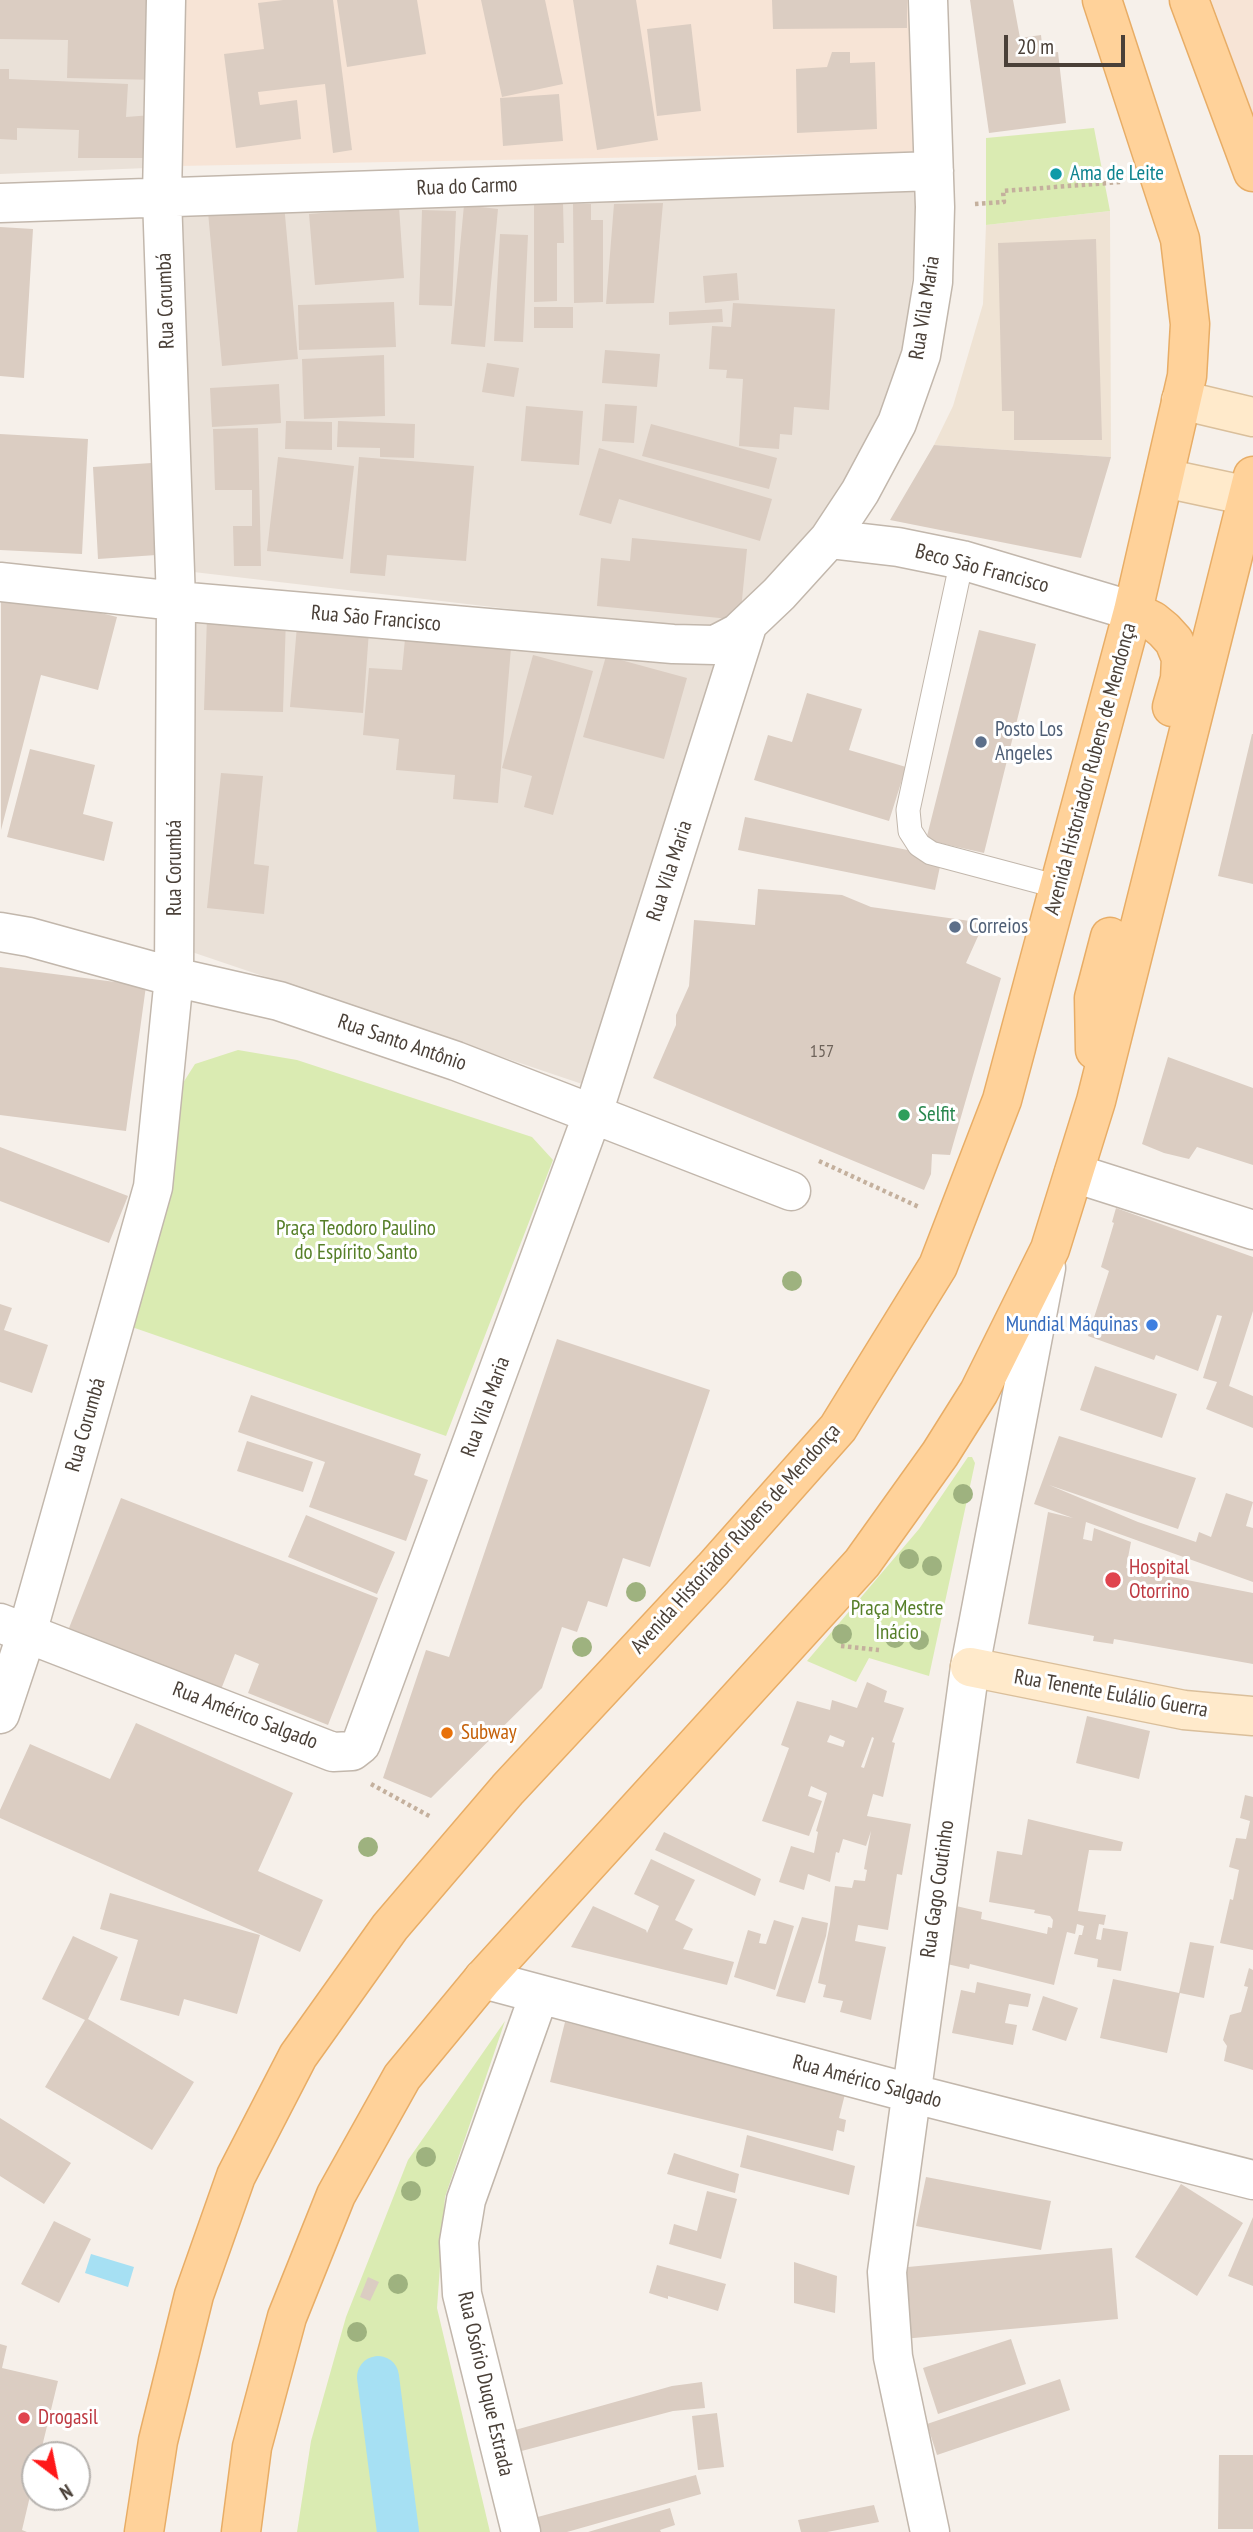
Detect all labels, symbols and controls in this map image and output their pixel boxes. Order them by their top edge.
scale bar [1008,21,1129,65]
text: 20 m [1017,33,1054,60]
place label: Ama de Leite [1070,161,1164,187]
marker: Ama de Leite [1048,166,1064,182]
street label: Rua do Carmo [416,173,518,201]
street label: Rua Corumbá [152,252,180,350]
street label: Rua Vila Maria [904,254,946,362]
street label: Beco São Francisco [912,539,1052,599]
street label: Rua São Francisco [310,601,442,637]
street label: Avenida Historiador Rubens de Mendonça [1040,620,1142,918]
place label: Posto Los Angeles [995,717,1063,767]
marker: Posto Los Angeles [973,734,989,750]
street label: Rua Vila Maria [642,817,698,925]
street label: Rua Corumbá [162,820,188,916]
place label: Correios [969,914,1028,940]
marker: Correios [947,919,963,935]
street label: Rua Santo Antônio [334,1009,470,1077]
house number: 157 [810,1041,834,1063]
place label: Selfit [918,1102,956,1128]
marker: Selfit [896,1107,912,1123]
park label: Praça Teodoro Paulino do Espírito Santo [276,1216,436,1266]
place label: Mundial Máquinas [1006,1312,1138,1338]
marker: Mundial Máquinas [1144,1317,1160,1333]
street label: Rua Vila Maria [456,1354,516,1460]
street label: Rua Corumbá [61,1375,111,1475]
street label: Avenida Historiador Rubens de Mendonça [626,1419,846,1659]
place label: Hospital Otorrino [1129,1555,1190,1605]
marker: Hospital Otorrino [1103,1570,1123,1590]
park label: Praça Mestre Inácio [851,1596,943,1646]
street label: Rua Tenente Eulálio Guerra [1012,1665,1210,1723]
street label: Rua Américo Salgado [169,1677,321,1755]
place label: Subway [461,1720,517,1746]
marker: Subway [439,1725,455,1741]
street label: Rua Gago Coutinho [916,1819,960,1959]
street label: Rua Américo Salgado [790,2050,944,2114]
street label: Rua Osório Duque Estrada [452,2289,518,2479]
place label: Drogasil [38,2405,98,2431]
marker: Drogasil [16,2410,32,2426]
north arrow [21,2441,91,2511]
text: N [55,2479,77,2505]

